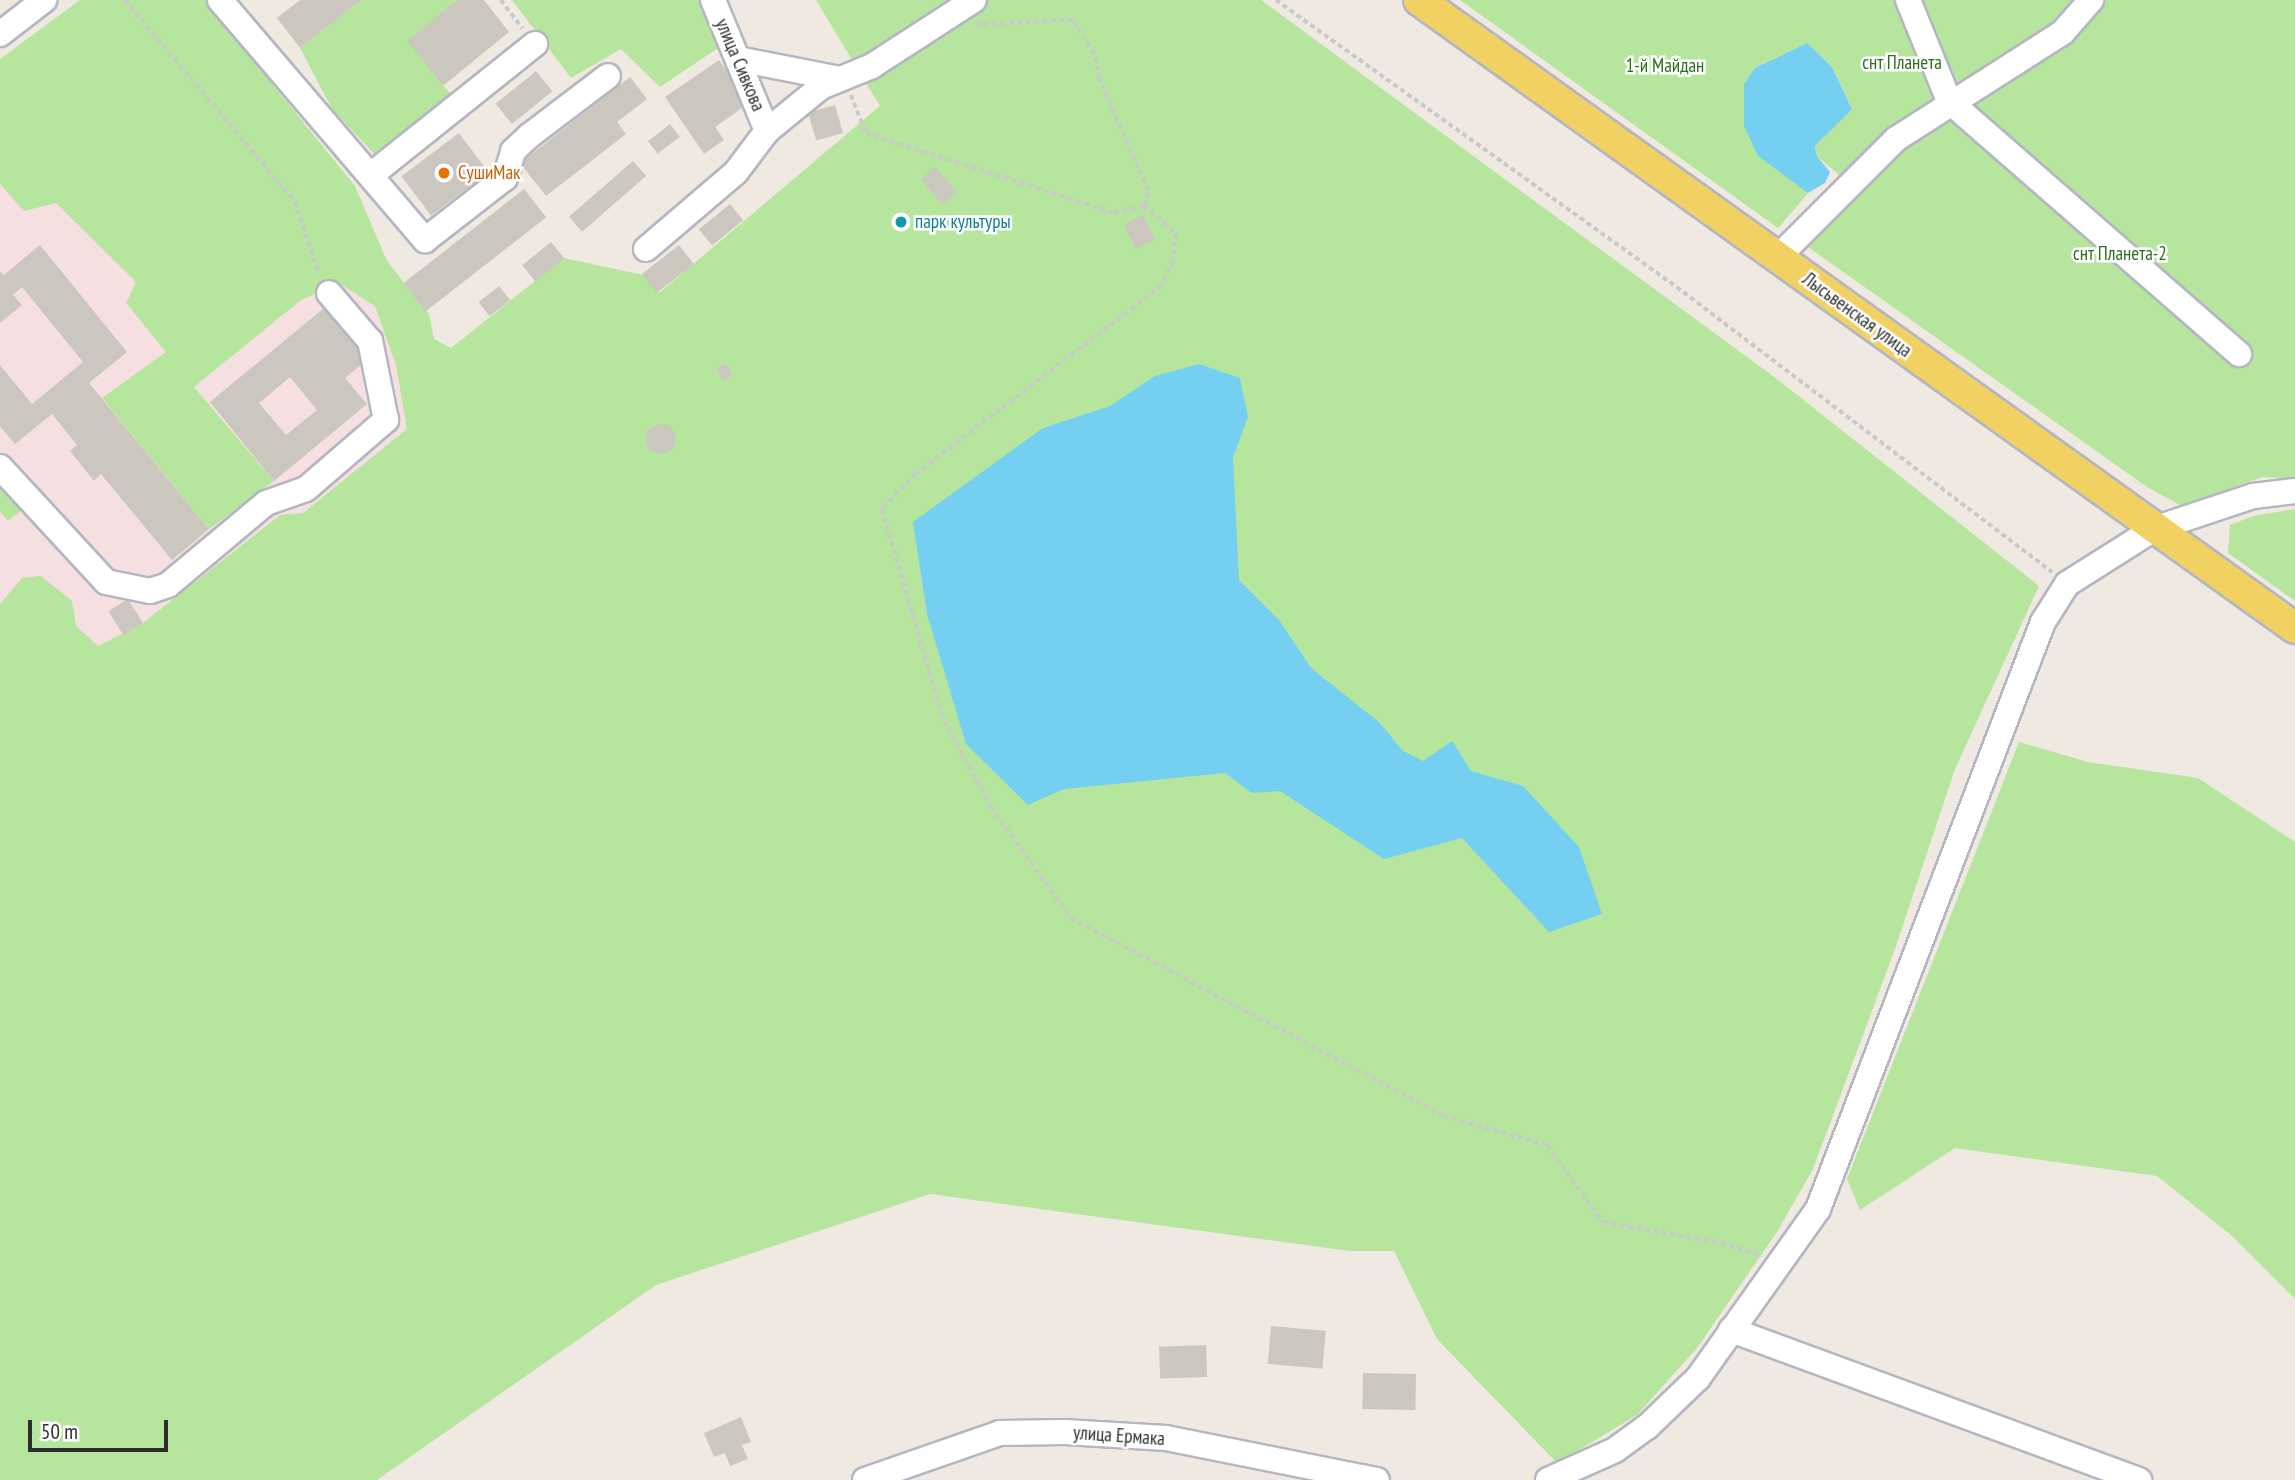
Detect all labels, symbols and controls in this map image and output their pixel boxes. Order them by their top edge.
street label: улица Сивкова [710,15,770,115]
park label: снт Планета [1862,52,1942,74]
park label: 1-й Майдан [1626,55,1704,77]
place label: СушиМак [458,162,520,184]
marker: СушиМак [436,165,452,181]
place label: парк культуры [915,211,1011,233]
marker: парк культуры [893,214,909,230]
park label: снт Планета-2 [2073,243,2167,265]
street label: Лысьвенская улица [1798,268,1916,362]
scale bar [32,1406,172,1450]
text: 50 m [41,1418,78,1445]
street label: улица Ермака [1072,1421,1166,1451]

